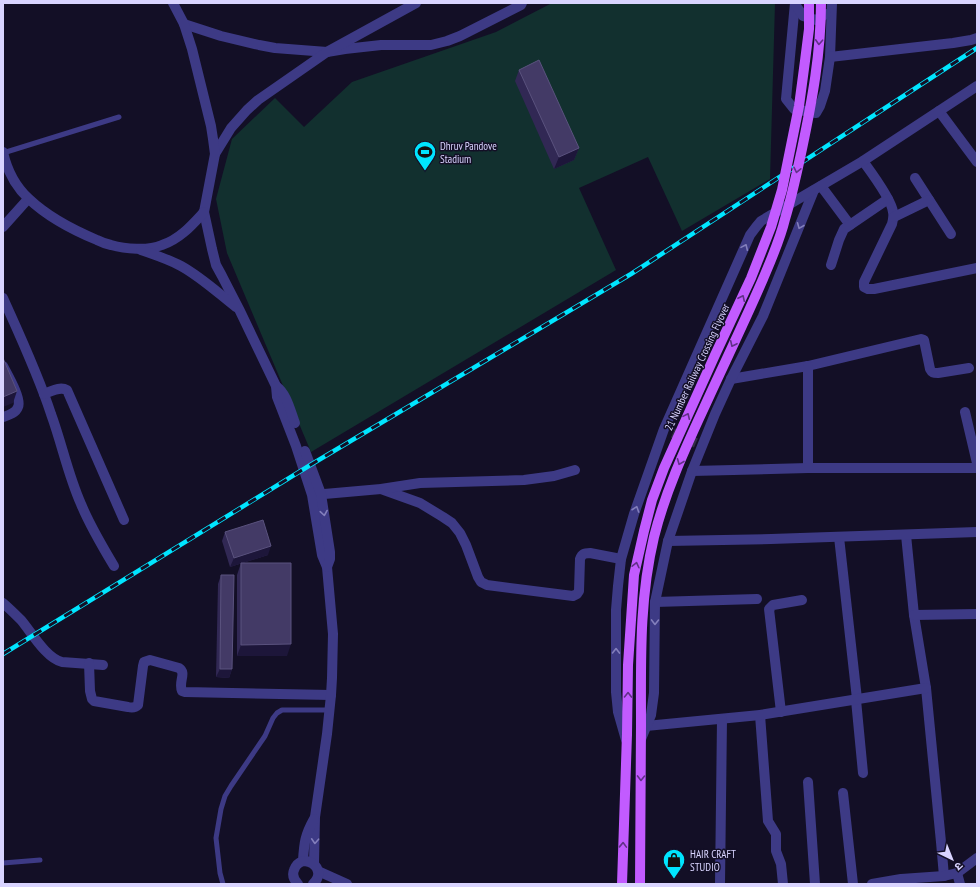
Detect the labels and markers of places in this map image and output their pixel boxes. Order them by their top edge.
sports icon: Dhruv Pandove Stadium [412,139,438,172]
place label: Dhruv Pandove Stadium [440,139,497,166]
shop icon: HAIR CRAFT STUDIO [661,847,687,880]
place label: HAIR CRAFT STUDIO [690,847,736,874]

